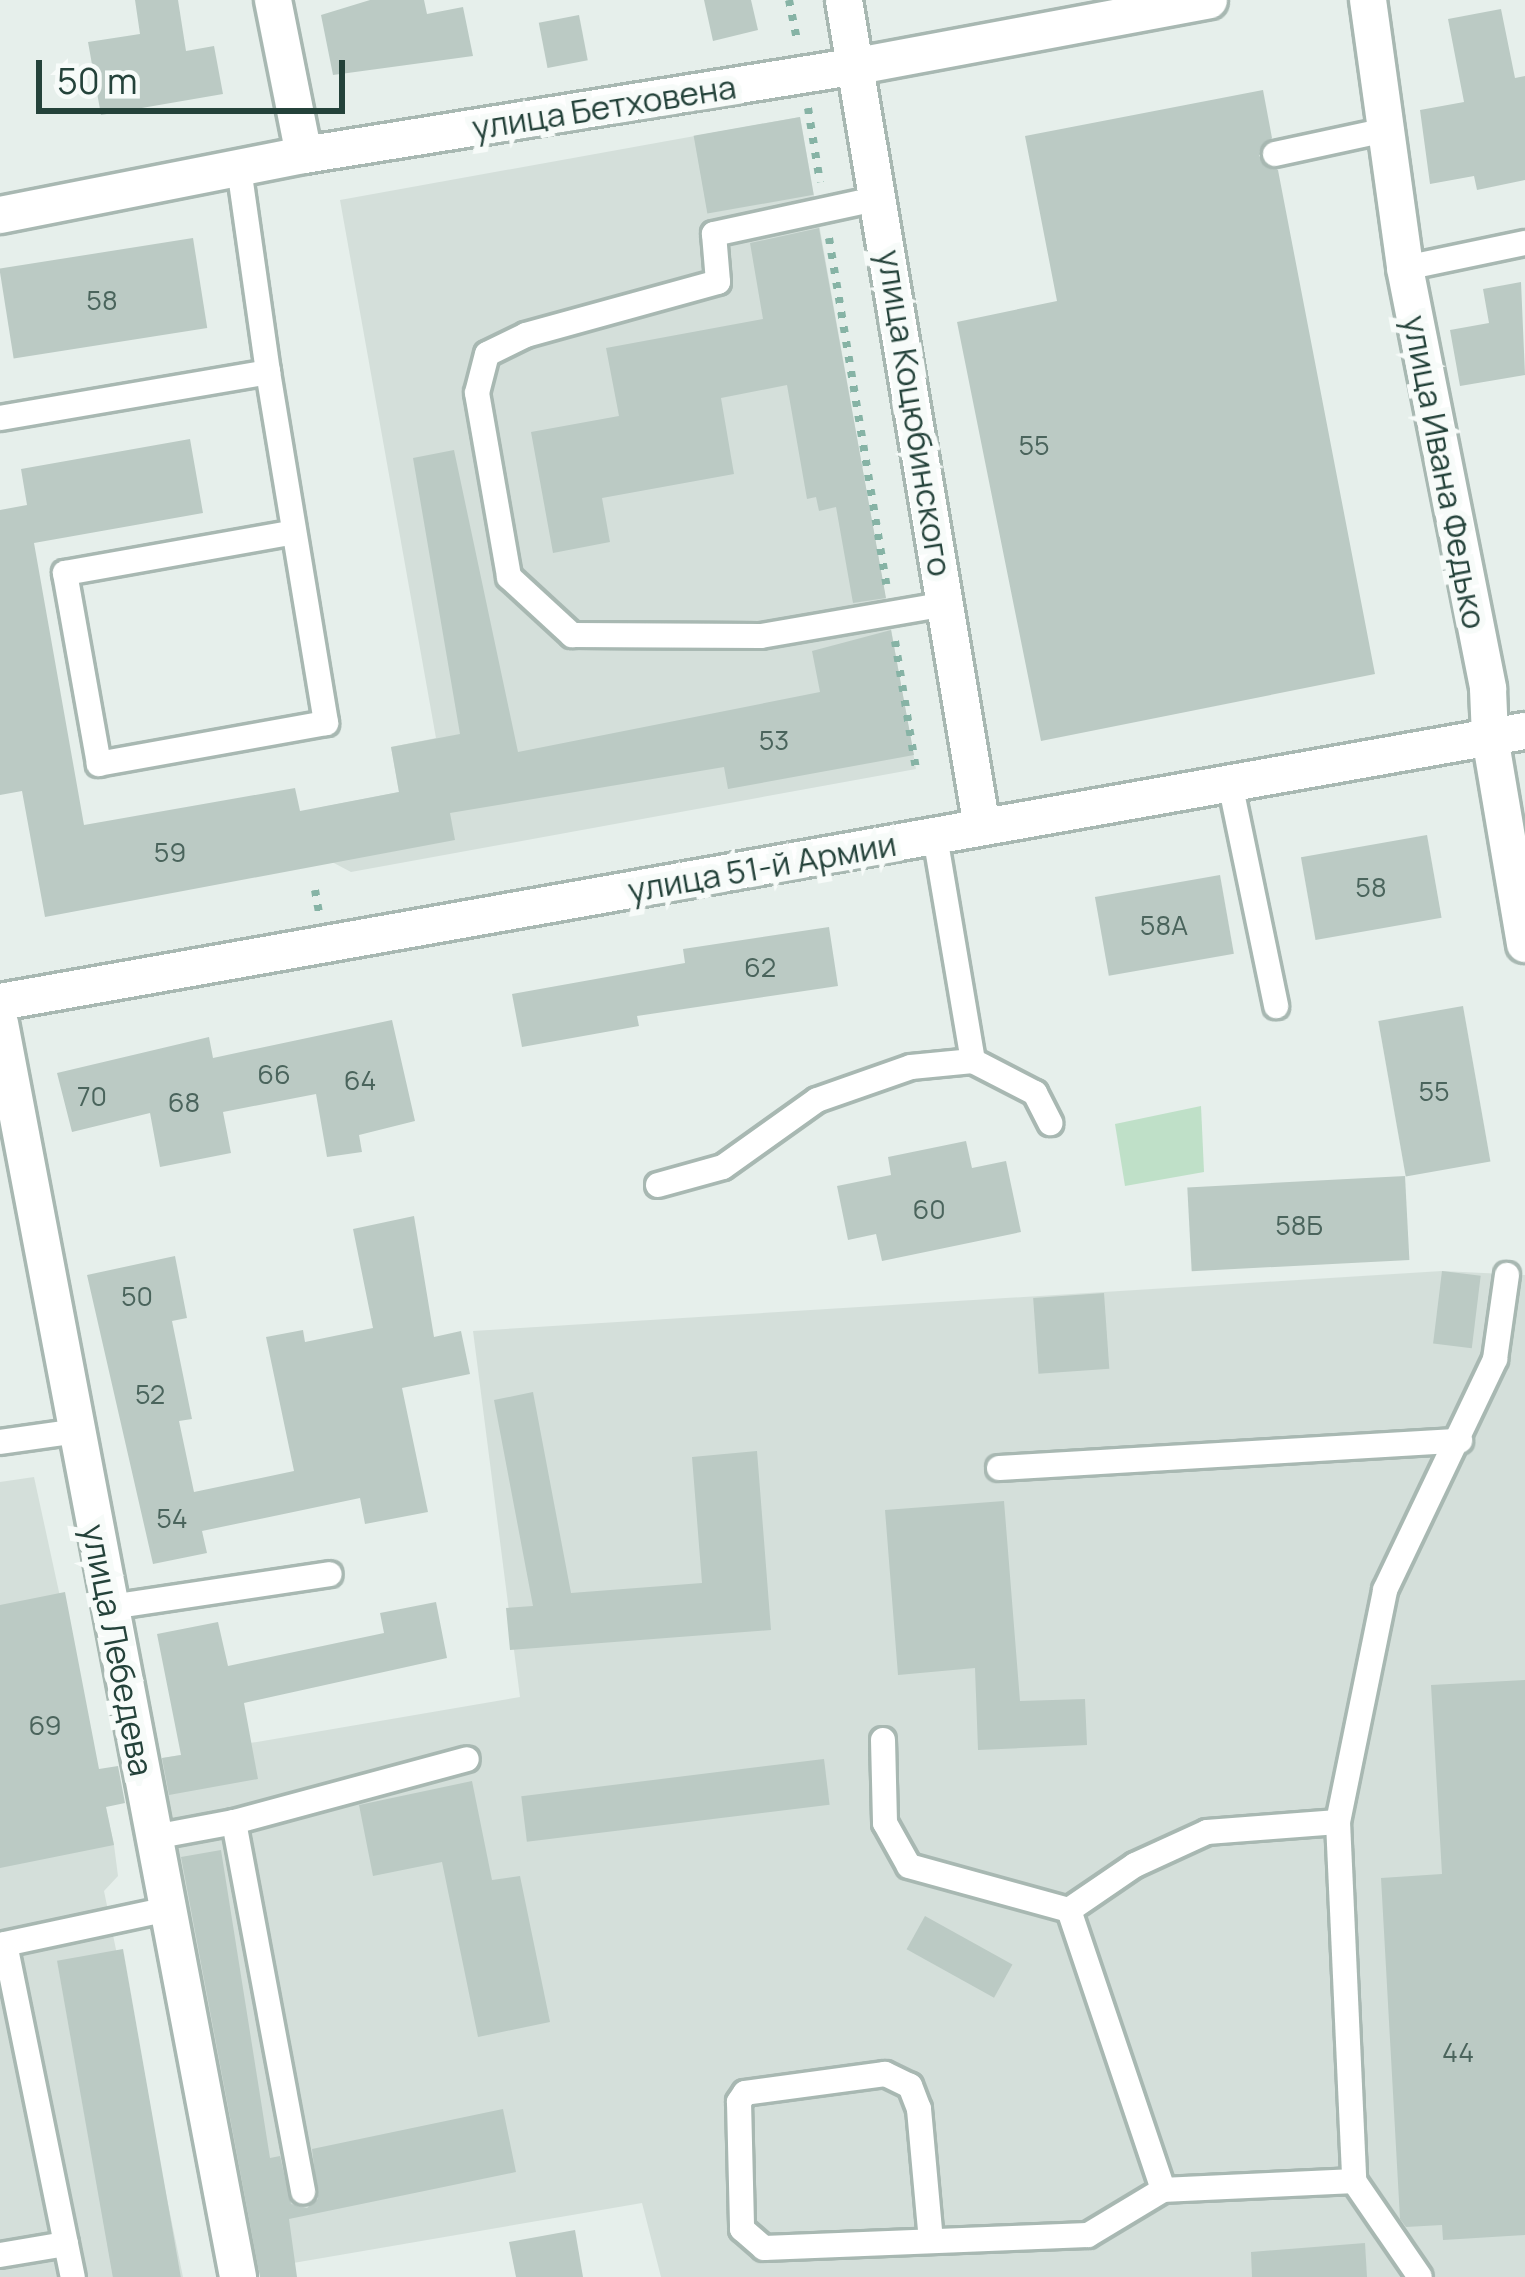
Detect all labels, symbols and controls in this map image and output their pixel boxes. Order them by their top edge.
scale bar [42,36,351,110]
text: 50 m [57,56,137,105]
street label: улица Бетховена [469,67,739,147]
street label: улица Коцюбинского [870,247,960,579]
house number: 58 [86,284,118,316]
street label: улица Ивана Федько [1395,312,1495,632]
house number: 55 [1018,429,1050,461]
house number: 53 [759,724,789,756]
street label: улица 51-й Армии [625,824,899,910]
house number: 59 [154,836,186,868]
house number: 58 [1355,871,1387,903]
house number: 58А [1140,909,1188,941]
house number: 62 [744,951,776,983]
house number: 66 [257,1058,291,1090]
house number: 64 [344,1064,376,1096]
house number: 55 [1418,1075,1450,1107]
house number: 70 [77,1080,107,1112]
house number: 68 [168,1086,200,1118]
house number: 60 [912,1193,946,1225]
house number: 58Б [1275,1209,1323,1241]
house number: 50 [121,1280,153,1312]
house number: 52 [135,1378,165,1410]
house number: 54 [156,1502,188,1534]
street label: улица Лебедева [74,1521,162,1779]
house number: 69 [28,1709,62,1741]
house number: 44 [1442,2036,1474,2068]

